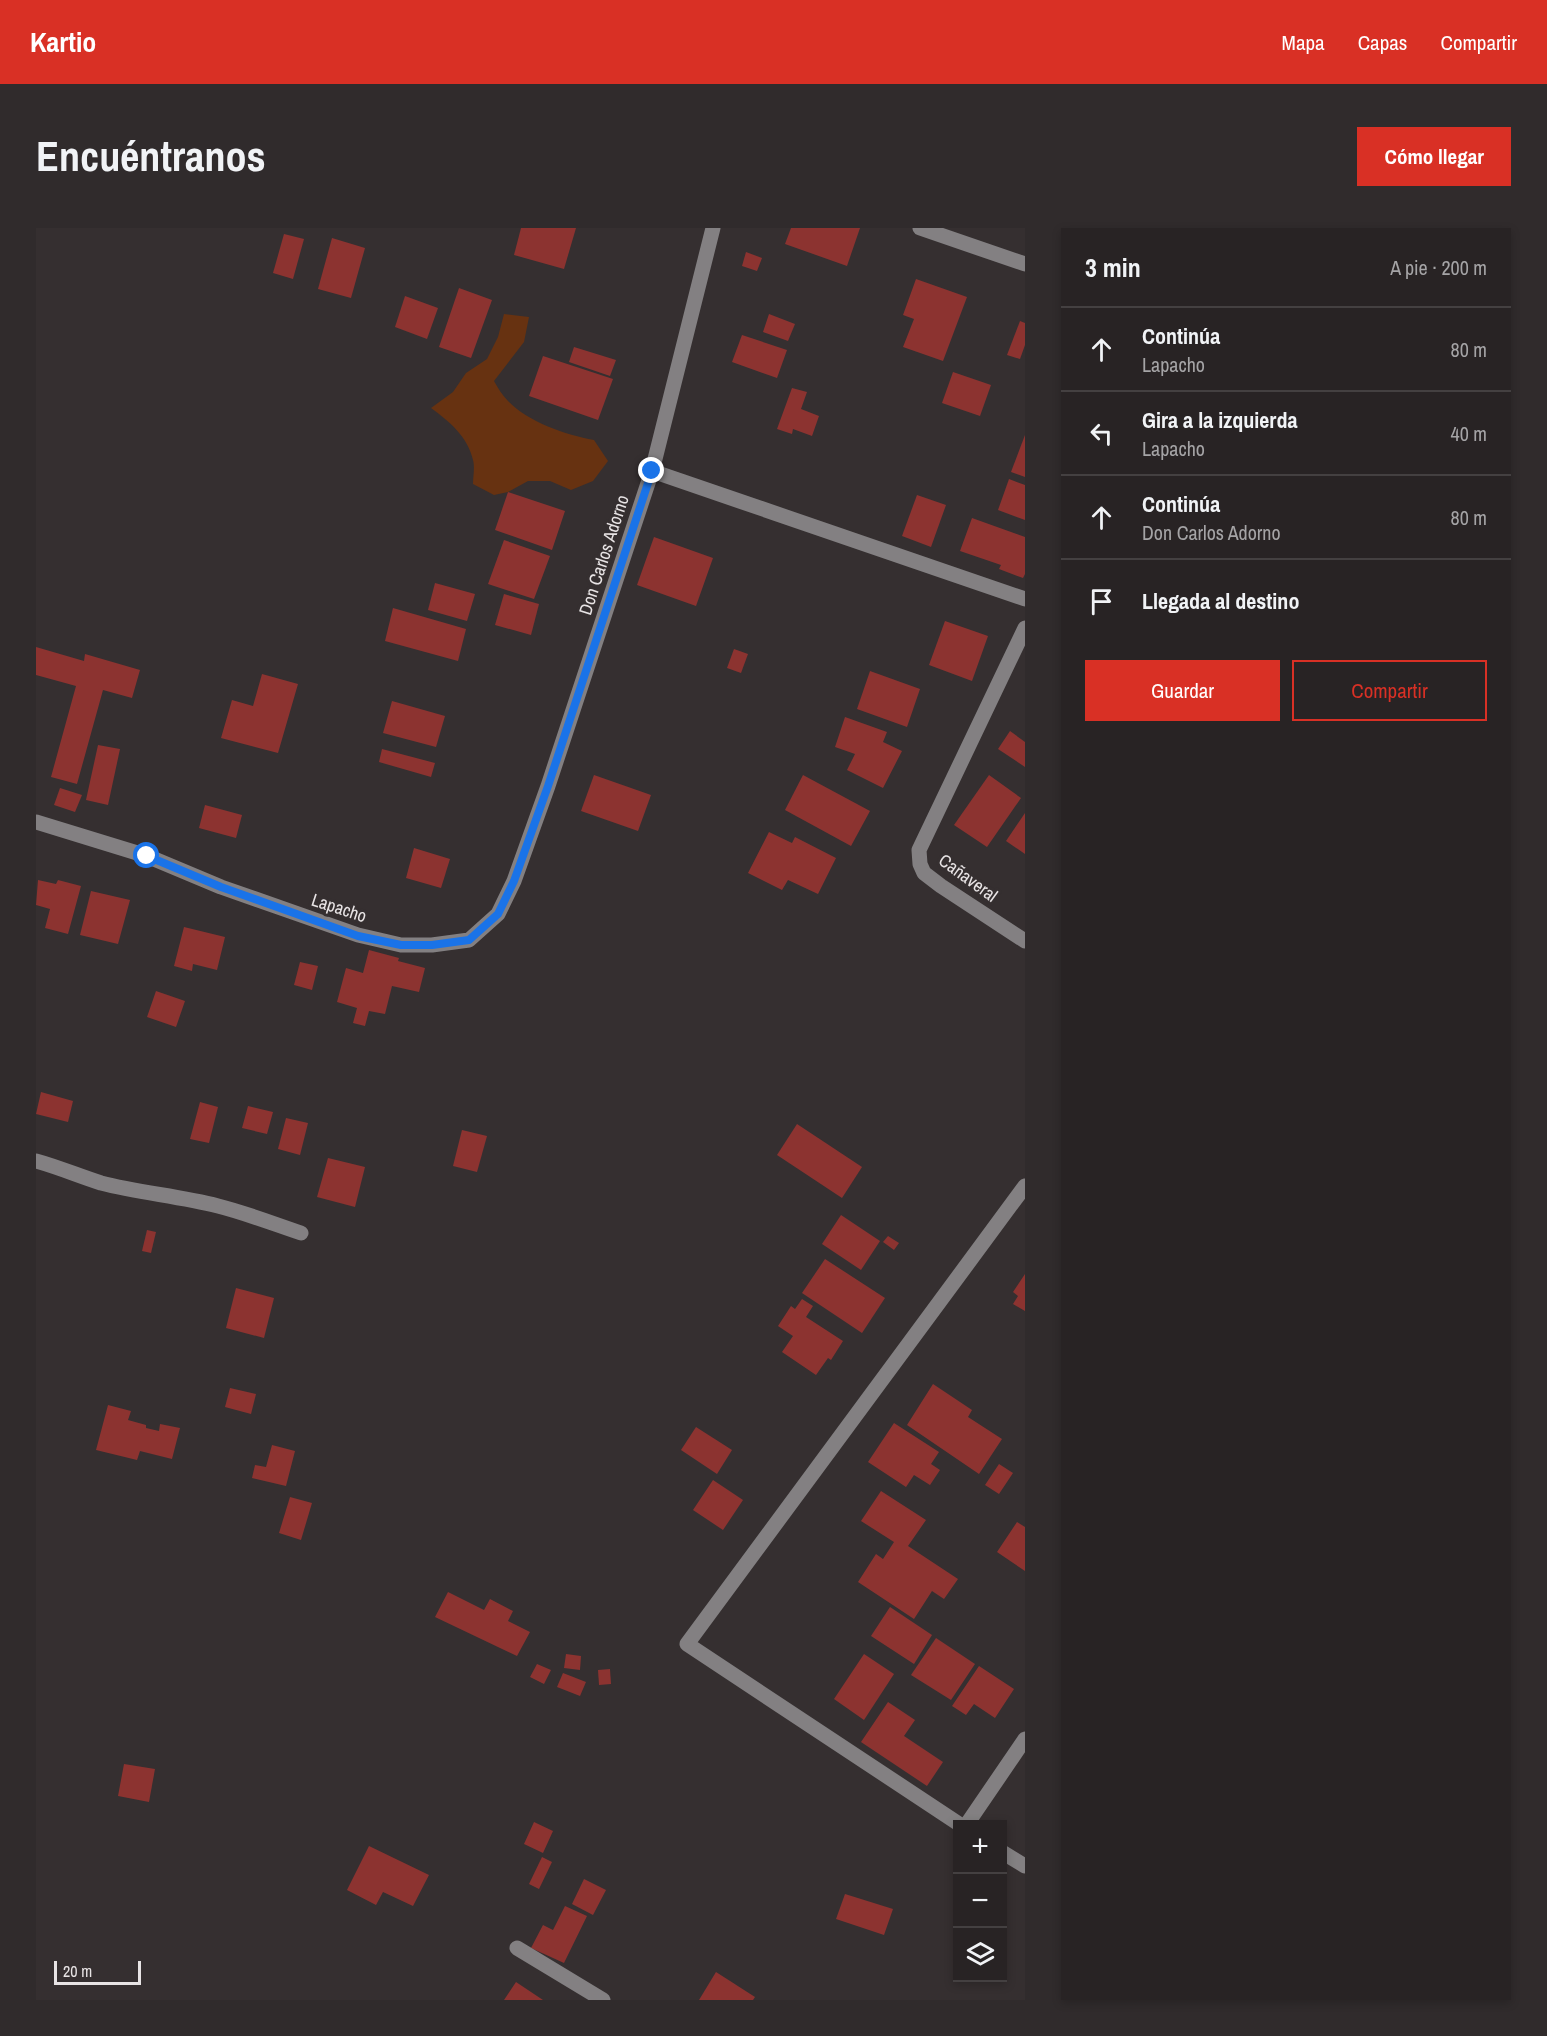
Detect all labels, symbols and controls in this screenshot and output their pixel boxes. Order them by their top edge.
text: Kartio [30,23,96,61]
text: Mapa [1282,28,1325,57]
text: Capas [1358,28,1407,57]
text: Compartir [1440,28,1517,57]
button: Cómo llegar [1357,127,1511,186]
text: Encuéntranos [36,128,266,184]
text: 3 min [1085,250,1141,285]
text: A pie · 200 m [1390,254,1487,281]
text: Continúa [1142,321,1220,351]
icon: ahead [1085,333,1118,366]
text: 80 m [1451,336,1487,363]
text: Lapacho [1142,351,1205,378]
text: Gira a la izquierda [1142,405,1297,435]
icon: left [1085,417,1118,450]
text: 40 m [1451,420,1487,447]
text: Lapacho [1142,435,1205,462]
route end [638,457,664,483]
text: Continúa [1142,489,1220,519]
street label: Don Carlos Adorno [572,492,635,618]
icon: ahead [1085,501,1118,534]
text: 80 m [1451,504,1487,531]
text: Don Carlos Adorno [1142,519,1281,546]
icon: arrive [1085,585,1118,618]
text: Llegada al destino [1142,586,1299,616]
button: Guardar [1085,660,1280,721]
button: Compartir [1292,660,1487,721]
route start [133,842,159,868]
street label: Cañaveral [934,848,1003,907]
street label: Lapacho [308,887,370,928]
map controls [953,1820,1007,1982]
button: + [953,1820,1007,1874]
button: − [953,1874,1007,1928]
button: layers [953,1928,1007,1982]
scale bar [54,1958,141,1986]
text: 20 m [63,1960,92,1982]

